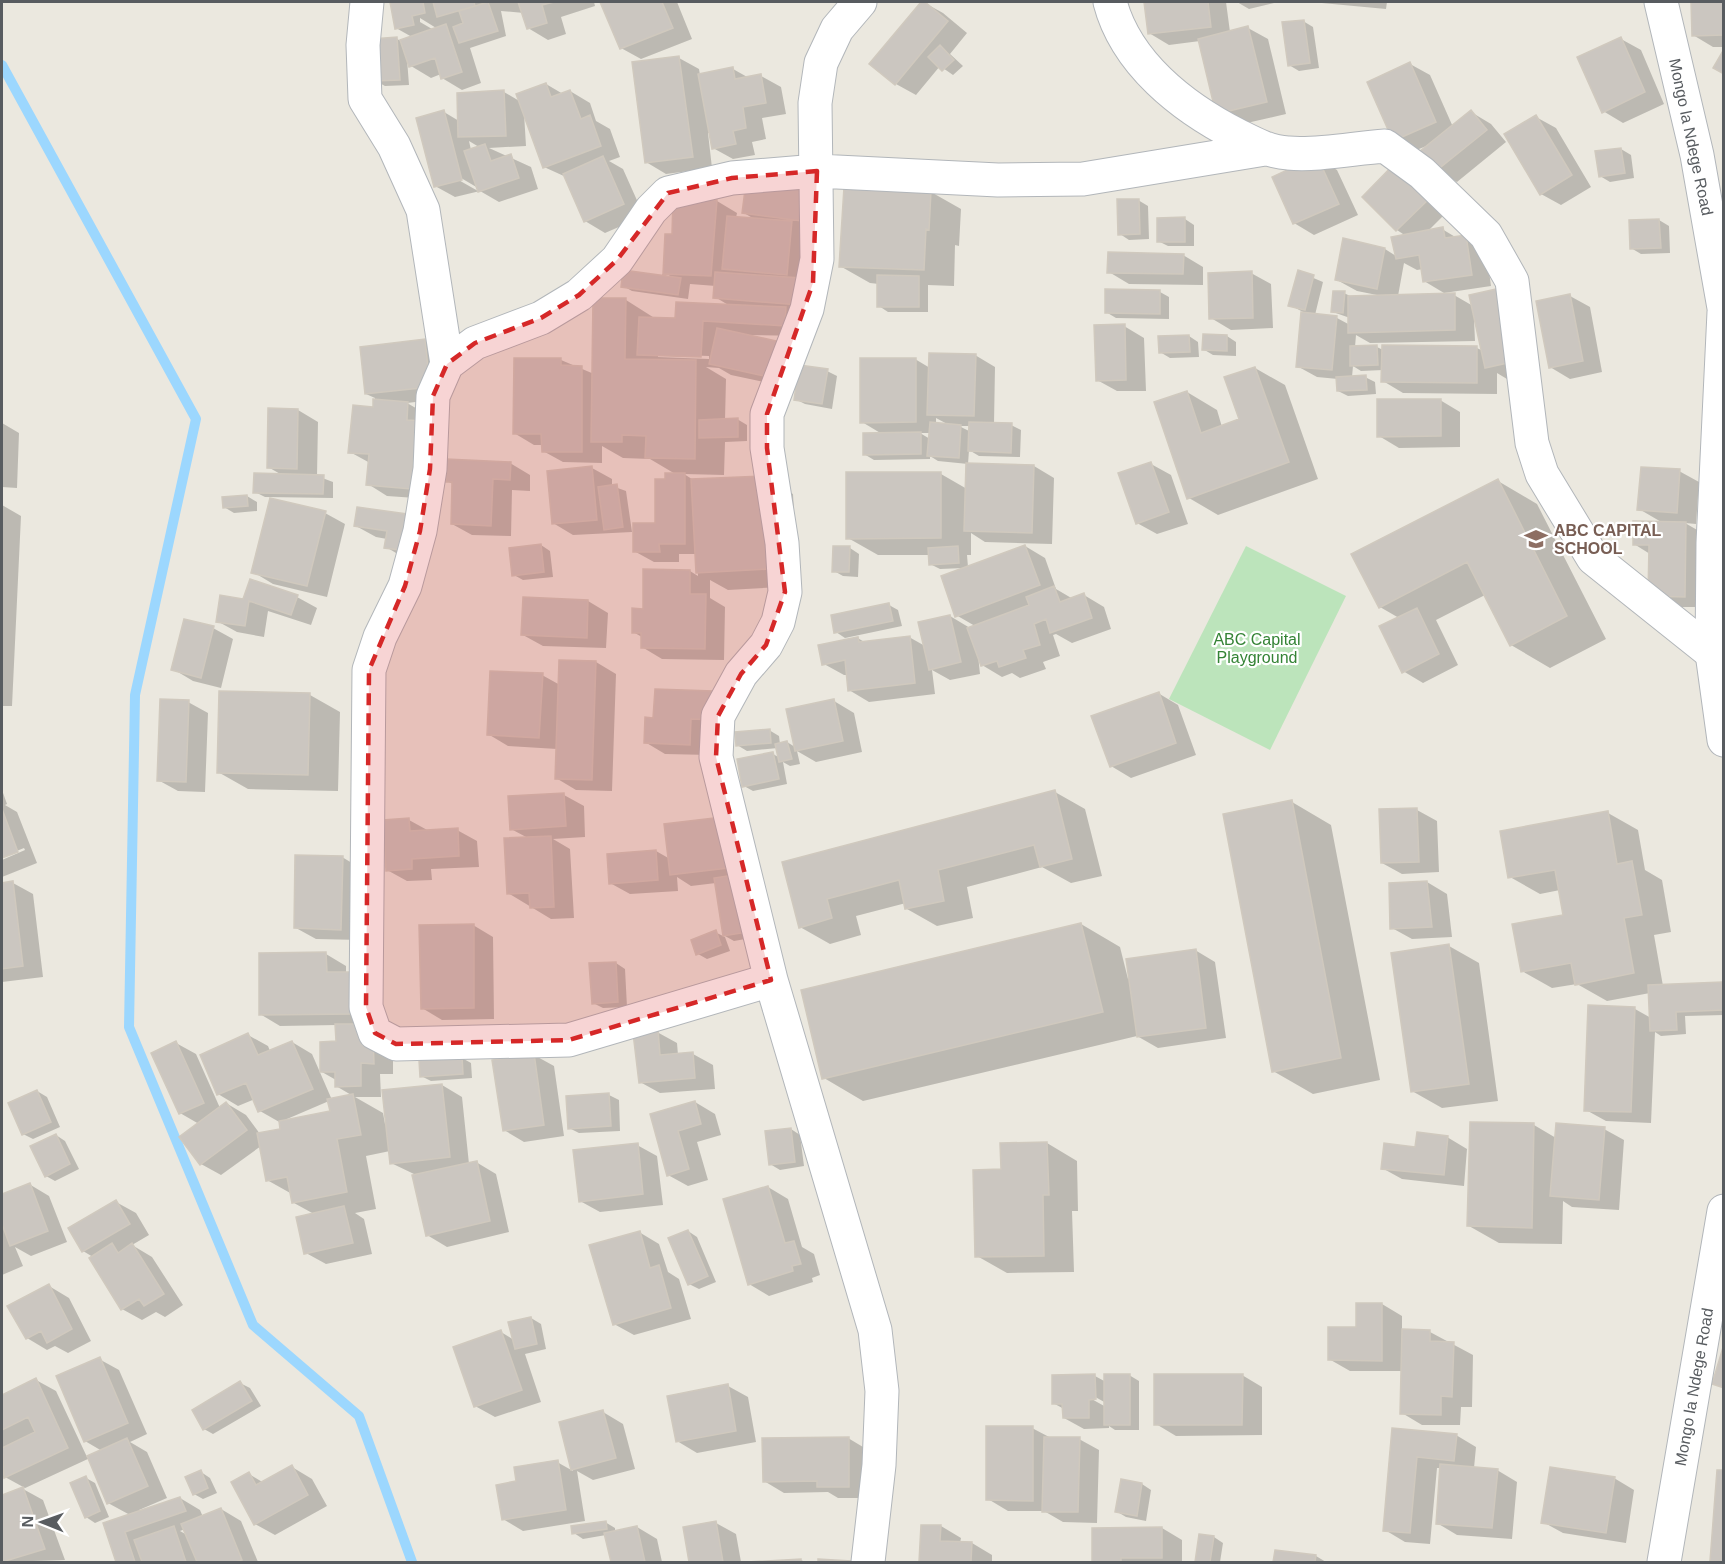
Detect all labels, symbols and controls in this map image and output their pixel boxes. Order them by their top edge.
street label: Mongo la Ndege Road [1666,57,1716,217]
place label: ABC CAPITAL SCHOOL [1554,522,1661,557]
school or university icon: ABC CAPITAL SCHOOL [1523,526,1549,552]
park label: ABC Capital Playground [1213,631,1301,666]
street label: Mongo la Ndege Road [1672,1307,1716,1467]
north arrow [12,1492,72,1552]
text: N [19,1516,36,1528]

